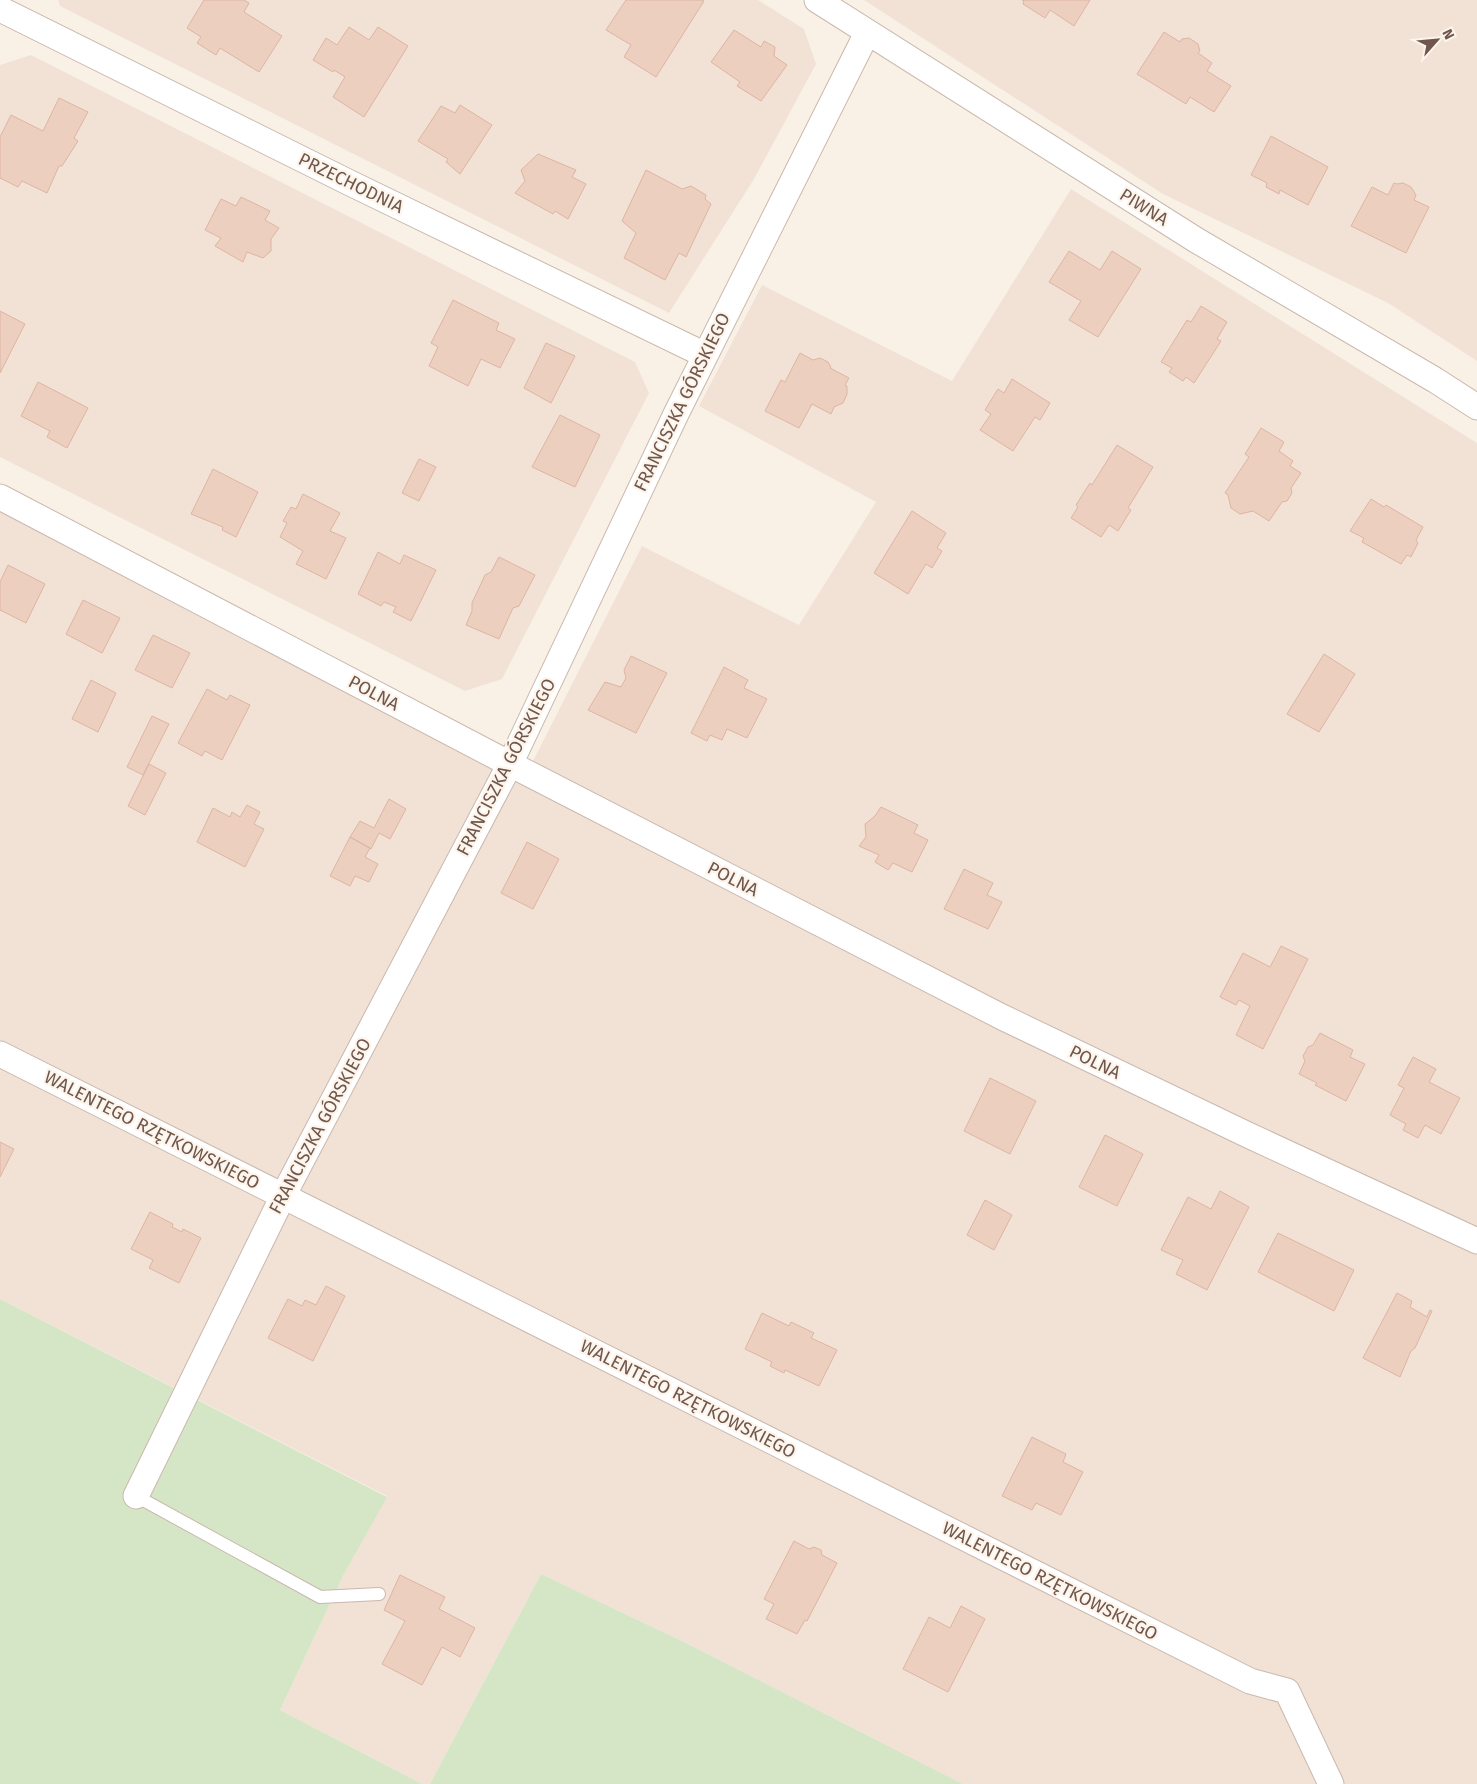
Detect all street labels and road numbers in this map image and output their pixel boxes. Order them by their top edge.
street label: PRZECHODNIA [295,148,408,218]
street label: PIWNA [1116,184,1173,231]
street label: FRANCISZKA GÓRSKIEGO [629,309,735,495]
street label: POLNA [345,670,404,716]
street label: FRANCISZKA GÓRSKIEGO [452,675,560,859]
street label: POLNA [704,857,763,901]
street label: FRANCISZKA GÓRSKIEGO [264,1034,376,1218]
street label: POLNA [1066,1040,1125,1084]
street label: WALENTEGO RZĘTKOWSKIEGO [41,1066,263,1194]
street label: WALENTEGO RZĘTKOWSKIEGO [577,1335,799,1463]
street label: WALENTEGO RZĘTKOWSKIEGO [939,1517,1161,1645]

